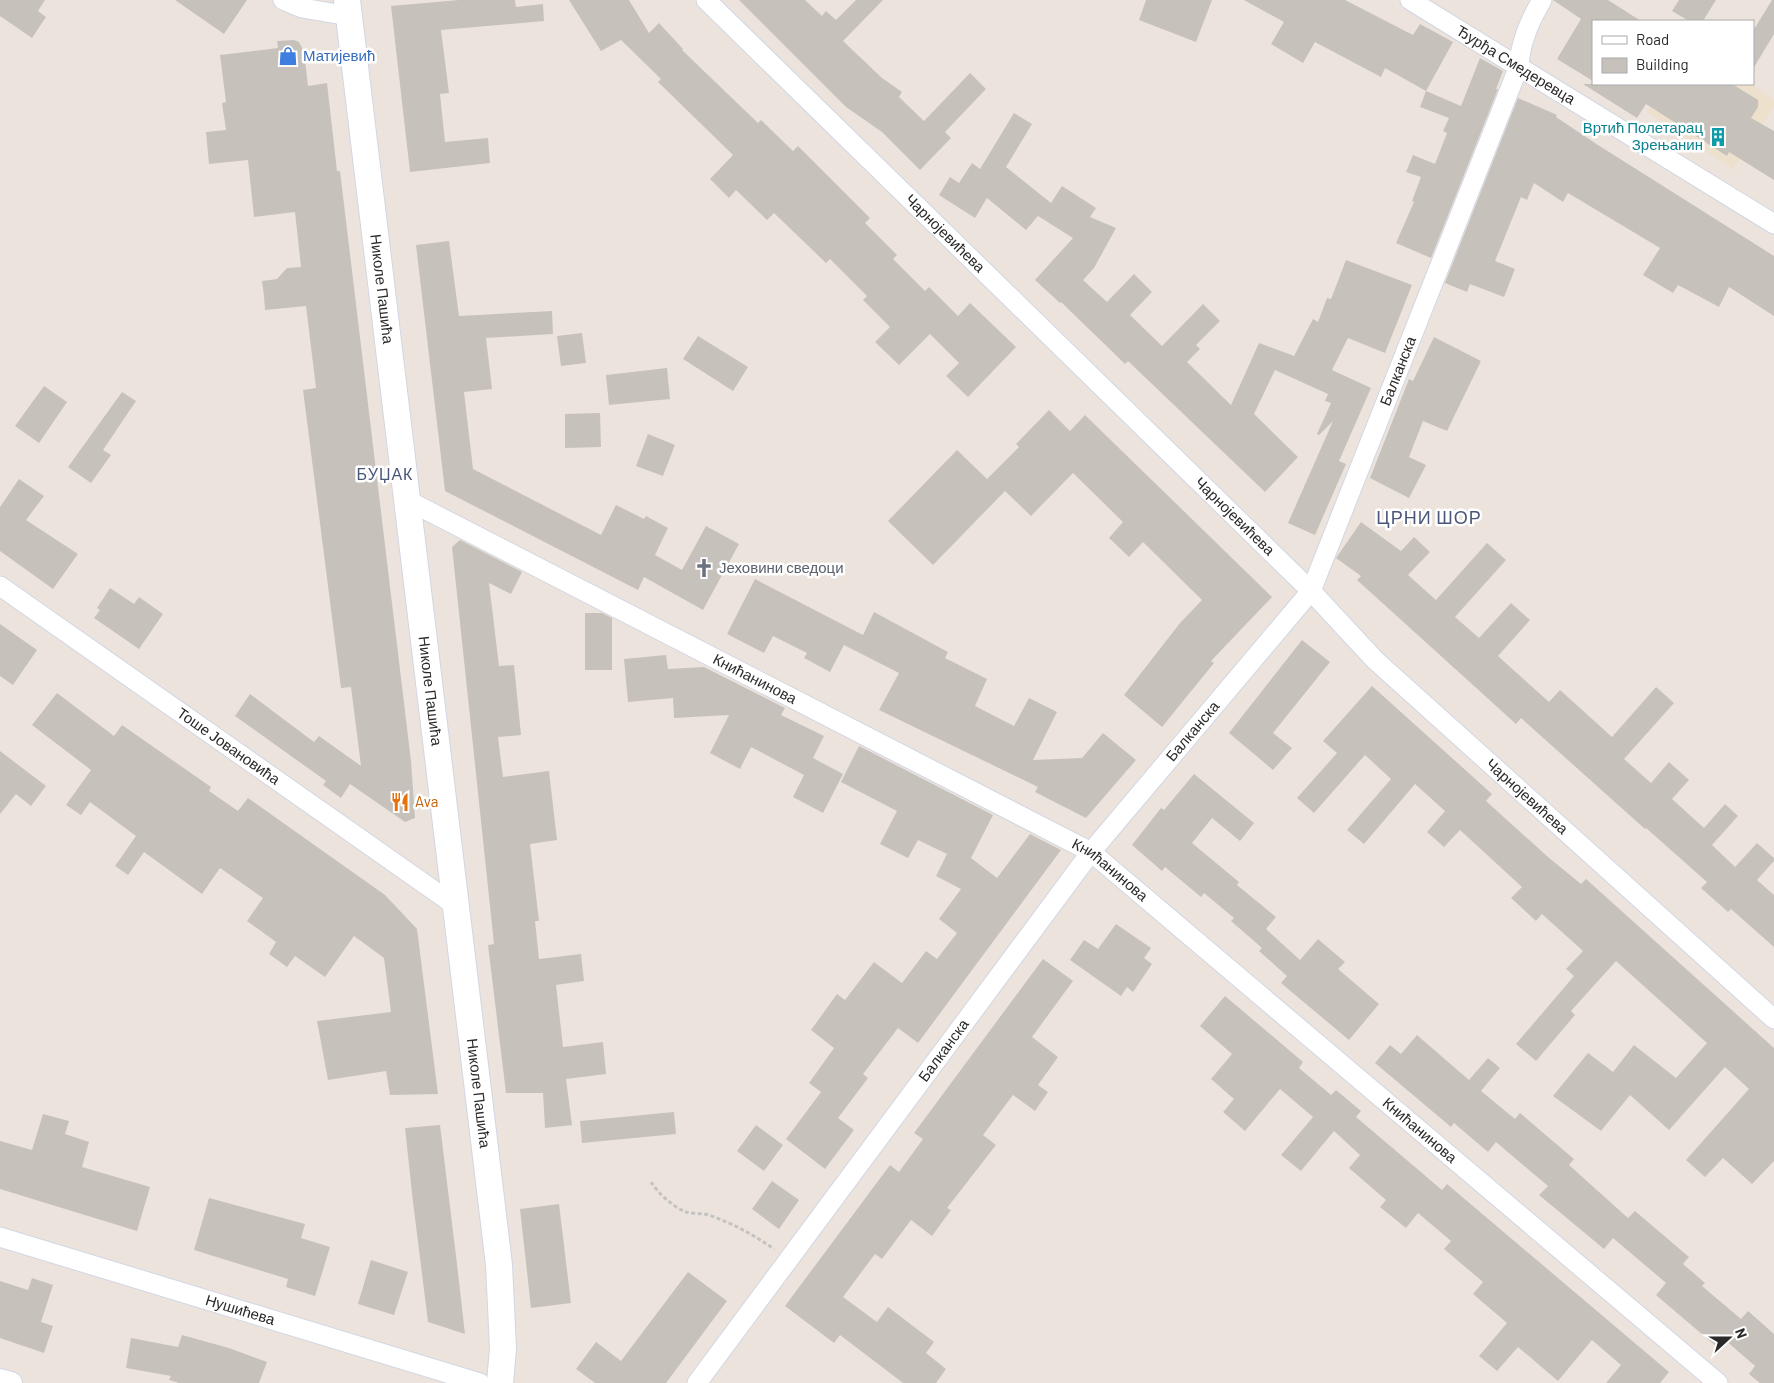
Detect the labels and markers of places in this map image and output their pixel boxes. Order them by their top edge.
shop icon: Матијевић [277,45,299,67]
place label: Матијевић [303,46,375,64]
place label: Вртић Полетарац Зрењанин [1583,118,1703,153]
building icon: Вртић Полетарац Зрењанин [1707,126,1729,148]
church icon: Јеховини сведоци [693,557,715,579]
place label: Јеховини сведоци [719,558,844,576]
restaurant icon: Ava [389,791,411,813]
place label: Ava [415,792,438,810]

